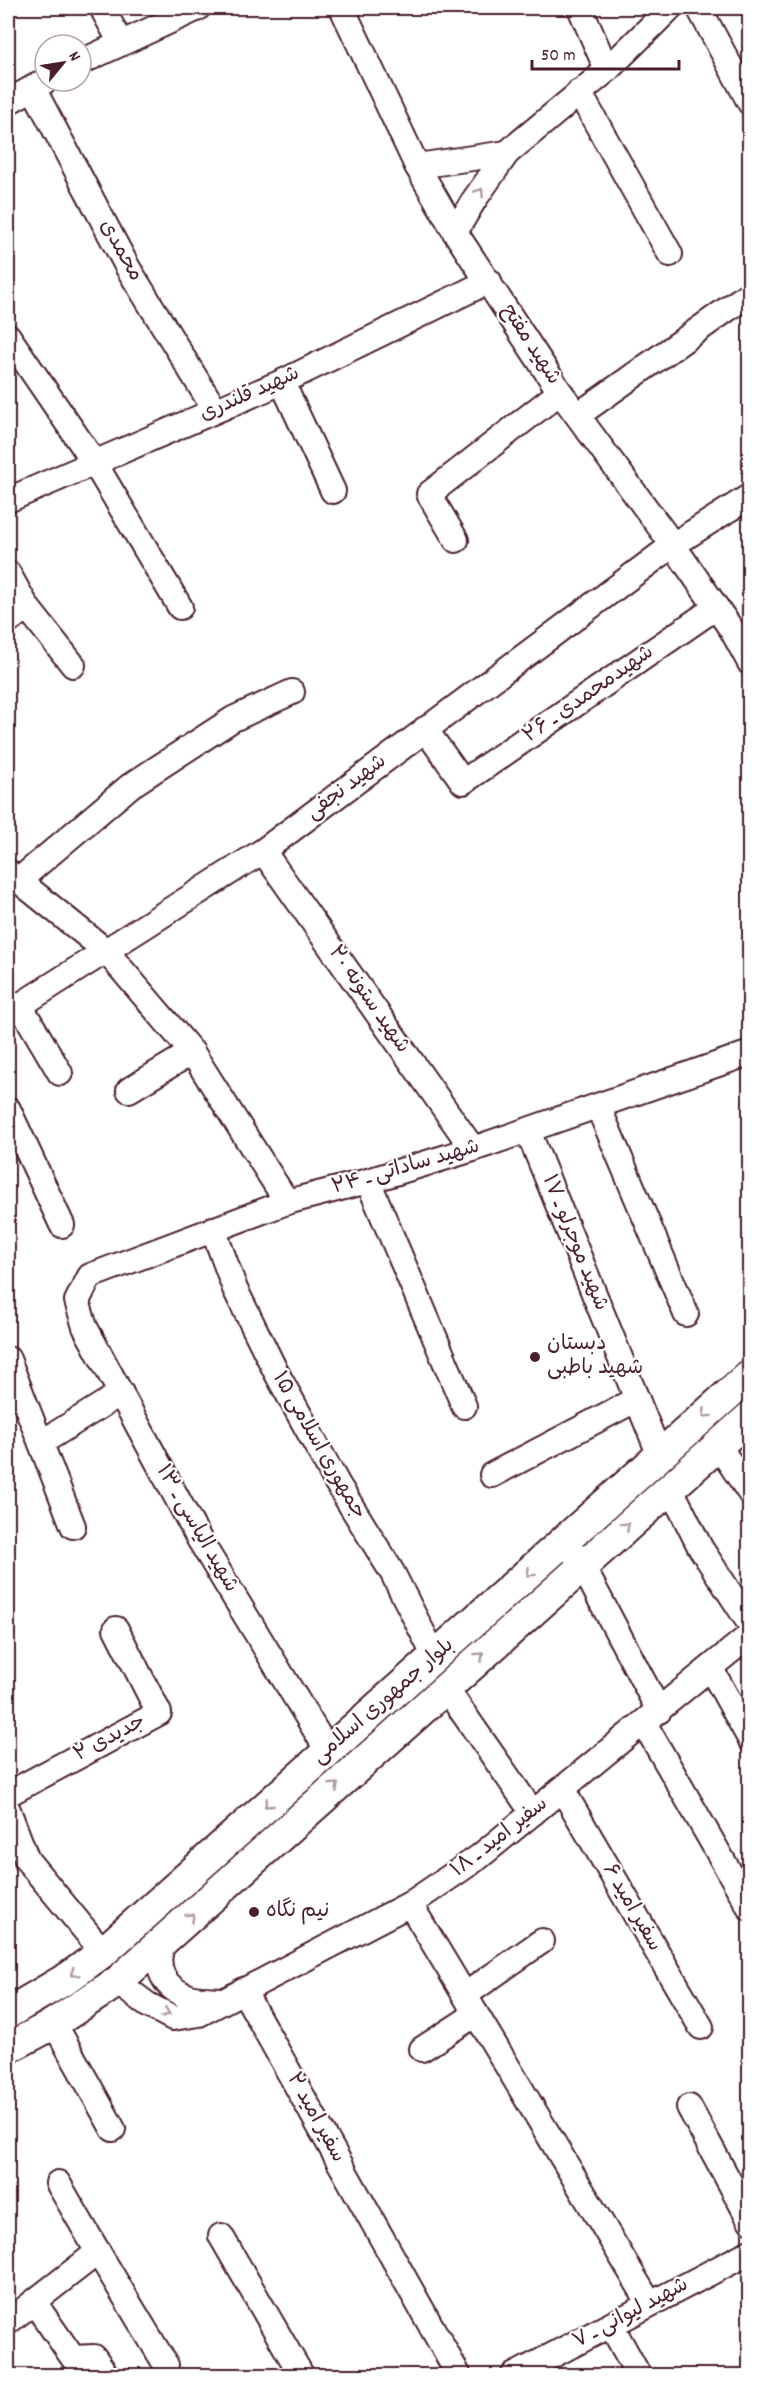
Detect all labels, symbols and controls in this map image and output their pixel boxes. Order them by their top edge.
north arrow [33,33,93,93]
scale bar [532,33,679,71]
text: 50 m [541,44,576,69]
text: N [62,48,86,66]
one-way arrow [473,187,484,198]
street label: محمدی [91,215,149,287]
street label: شهید مفتح [493,299,567,391]
street label: شهید قلندری [195,360,305,430]
street label: شهیدمحمدی ـ ۲۶ [517,639,661,751]
street label: شهید نجفی [301,748,393,828]
street label: شهید ستونه ۲۰ [320,940,416,1060]
street label: شهید ساداتی ـ ۲۴ [329,1133,483,1203]
street label: شهید موجرلو ـ ۱۷ [533,1170,615,1316]
place label: دبستان شهید باطبی [547,1330,643,1384]
marker: دبستان شهید باطبی [528,1350,542,1364]
street label: جمهوری اسلامی ۱۵ [263,1366,373,1526]
one-way arrow [702,1407,713,1418]
street label: شهید الیاسی ـ ۱۳ [147,1459,245,1599]
one-way arrow [619,1522,630,1533]
one-way arrow [526,1566,536,1577]
street label: بلوار جمهوری اسلامی [306,1632,462,1772]
one-way arrow [474,1652,484,1663]
street label: جدیدی ۲ [69,1708,151,1770]
one-way arrow [328,1782,339,1793]
street label: سفیر امید ـ ۱۸ [445,1790,555,1886]
one-way arrow [265,1797,275,1808]
street label: سفیر امید ۶ [594,1858,668,1958]
place label: نیم نگاه [266,1897,329,1927]
marker: نیم نگاه [247,1905,261,1919]
one-way arrow [184,1913,195,1924]
one-way arrow [70,1966,81,1977]
one-way arrow [159,2006,170,2018]
street label: سفیر امید ۲ [278,2068,352,2168]
street label: شهید لیوانی ـ ۷ [568,2271,694,2357]

